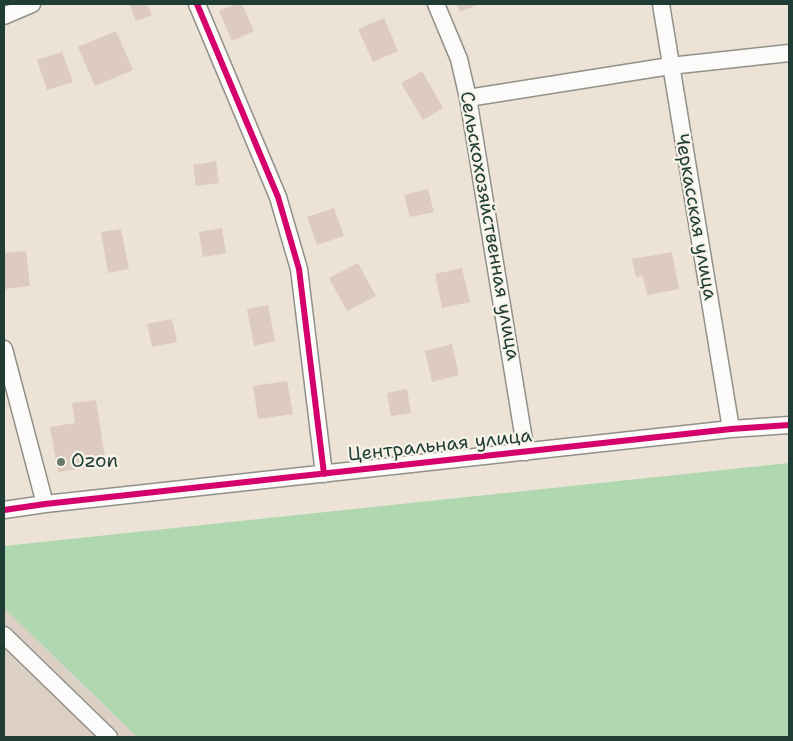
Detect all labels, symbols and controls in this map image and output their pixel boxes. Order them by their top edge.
street label: Сельскохозяйственная улица [454,90,524,362]
street label: Черкасская улица [669,132,721,302]
street label: Центральная улица [347,425,533,467]
place label: Ozon [71,451,118,473]
marker: Ozon [55,456,67,468]

